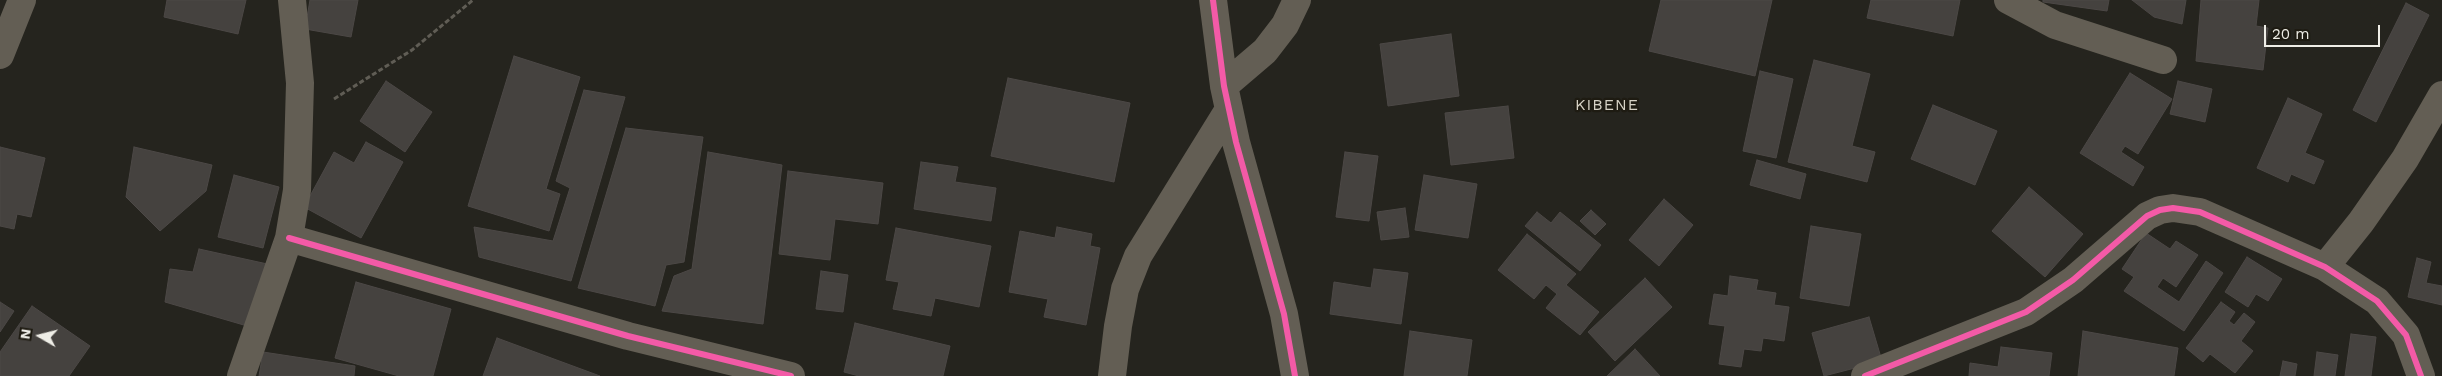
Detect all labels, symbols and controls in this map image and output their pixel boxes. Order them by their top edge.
scale bar [2267,15,2383,47]
text: 20 m [2272,25,2310,43]
district label: KIBENE [1574,95,1640,115]
north arrow [15,311,65,361]
text: N [17,328,34,340]

